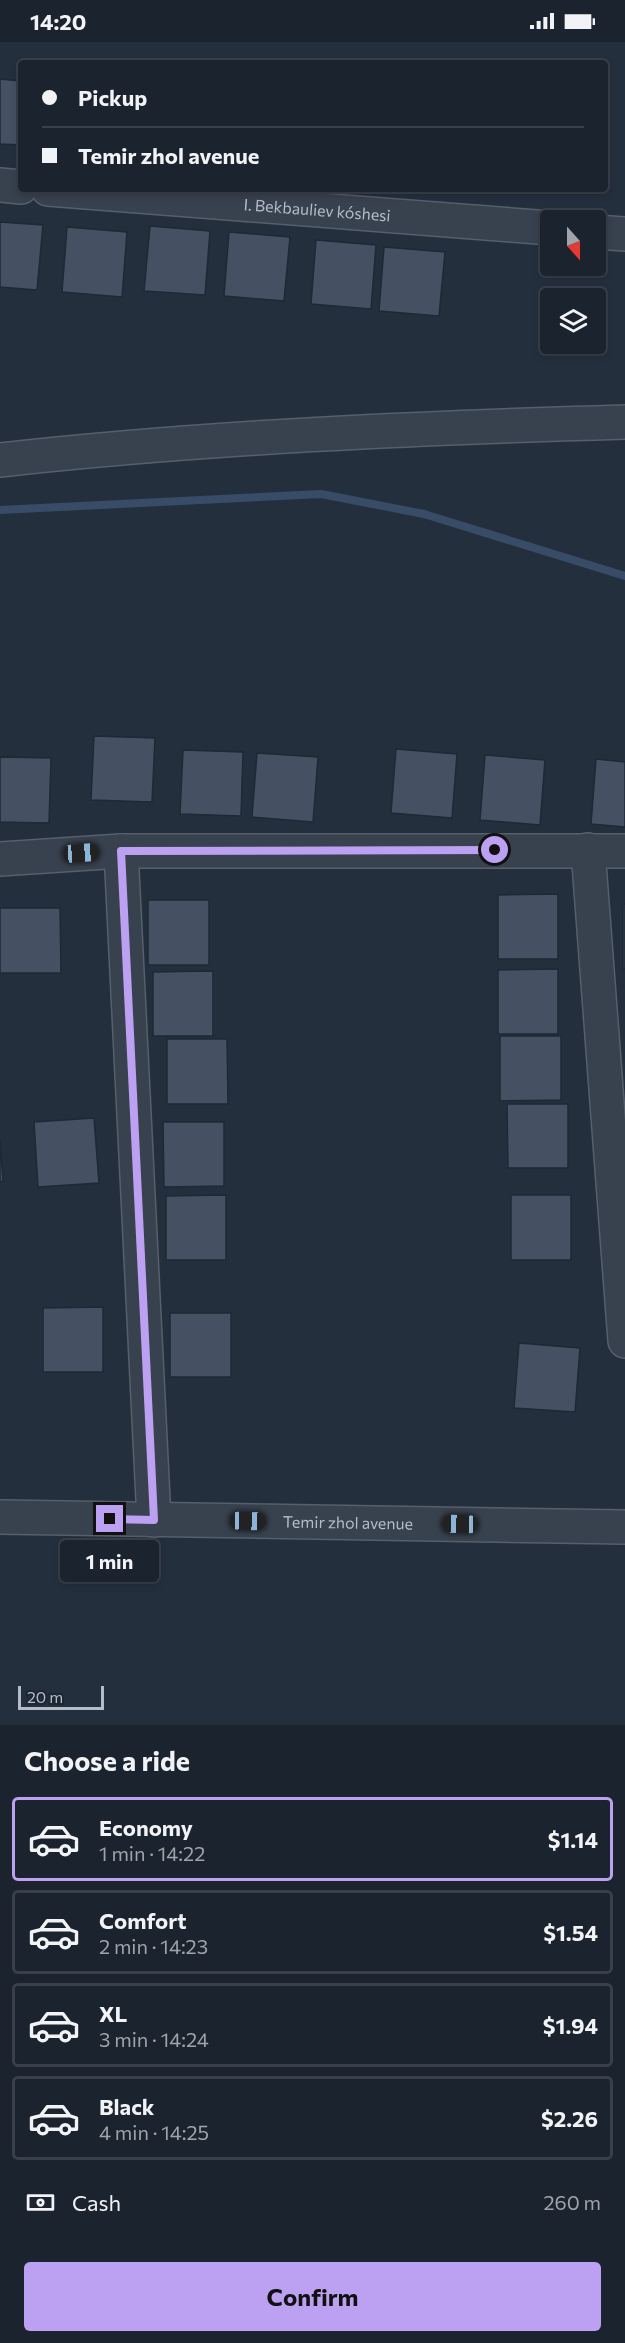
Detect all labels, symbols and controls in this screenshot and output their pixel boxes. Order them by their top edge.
text: 14:20 [30,8,86,35]
text: Pickup [78,84,147,111]
text: Temir zhol avenue [78,142,259,169]
street label: I. Bekbauliev kóshesi [243,194,391,225]
north arrow [540,210,606,276]
map controls [540,210,606,354]
button: layers [540,288,606,354]
route start [481,836,508,863]
car [62,843,100,863]
route end [96,1505,123,1532]
car [230,1512,266,1530]
street label: Temir zhol avenue [283,1512,413,1533]
car [442,1515,478,1533]
callout: 1 min [60,1540,160,1582]
text: 1 min [86,1549,133,1573]
scale bar [18,1683,104,1710]
text: 20 m [27,1687,63,1706]
text: Choose a ride [24,1744,190,1777]
icon: car [27,1812,81,1866]
text: Economy [99,1814,193,1841]
text: $1.14 [548,1826,598,1853]
text: 1 min · 14:22 [99,1841,205,1865]
icon: car [27,1905,81,1959]
text: Comfort [99,1907,187,1934]
text: $1.54 [543,1919,598,1946]
text: 2 min · 14:23 [99,1934,208,1958]
icon: car [27,1998,81,2052]
text: XL [99,2000,127,2027]
text: $1.94 [543,2012,598,2039]
text: 3 min · 14:24 [99,2027,209,2051]
icon: car [27,2091,81,2145]
text: Black [99,2093,154,2120]
text: $2.26 [541,2105,598,2132]
text: 4 min · 14:25 [99,2120,209,2144]
icon: cash [24,2186,57,2219]
text: Cash [72,2189,121,2216]
text: 260 m [543,2190,601,2214]
button: Confirm [24,2262,601,2331]

